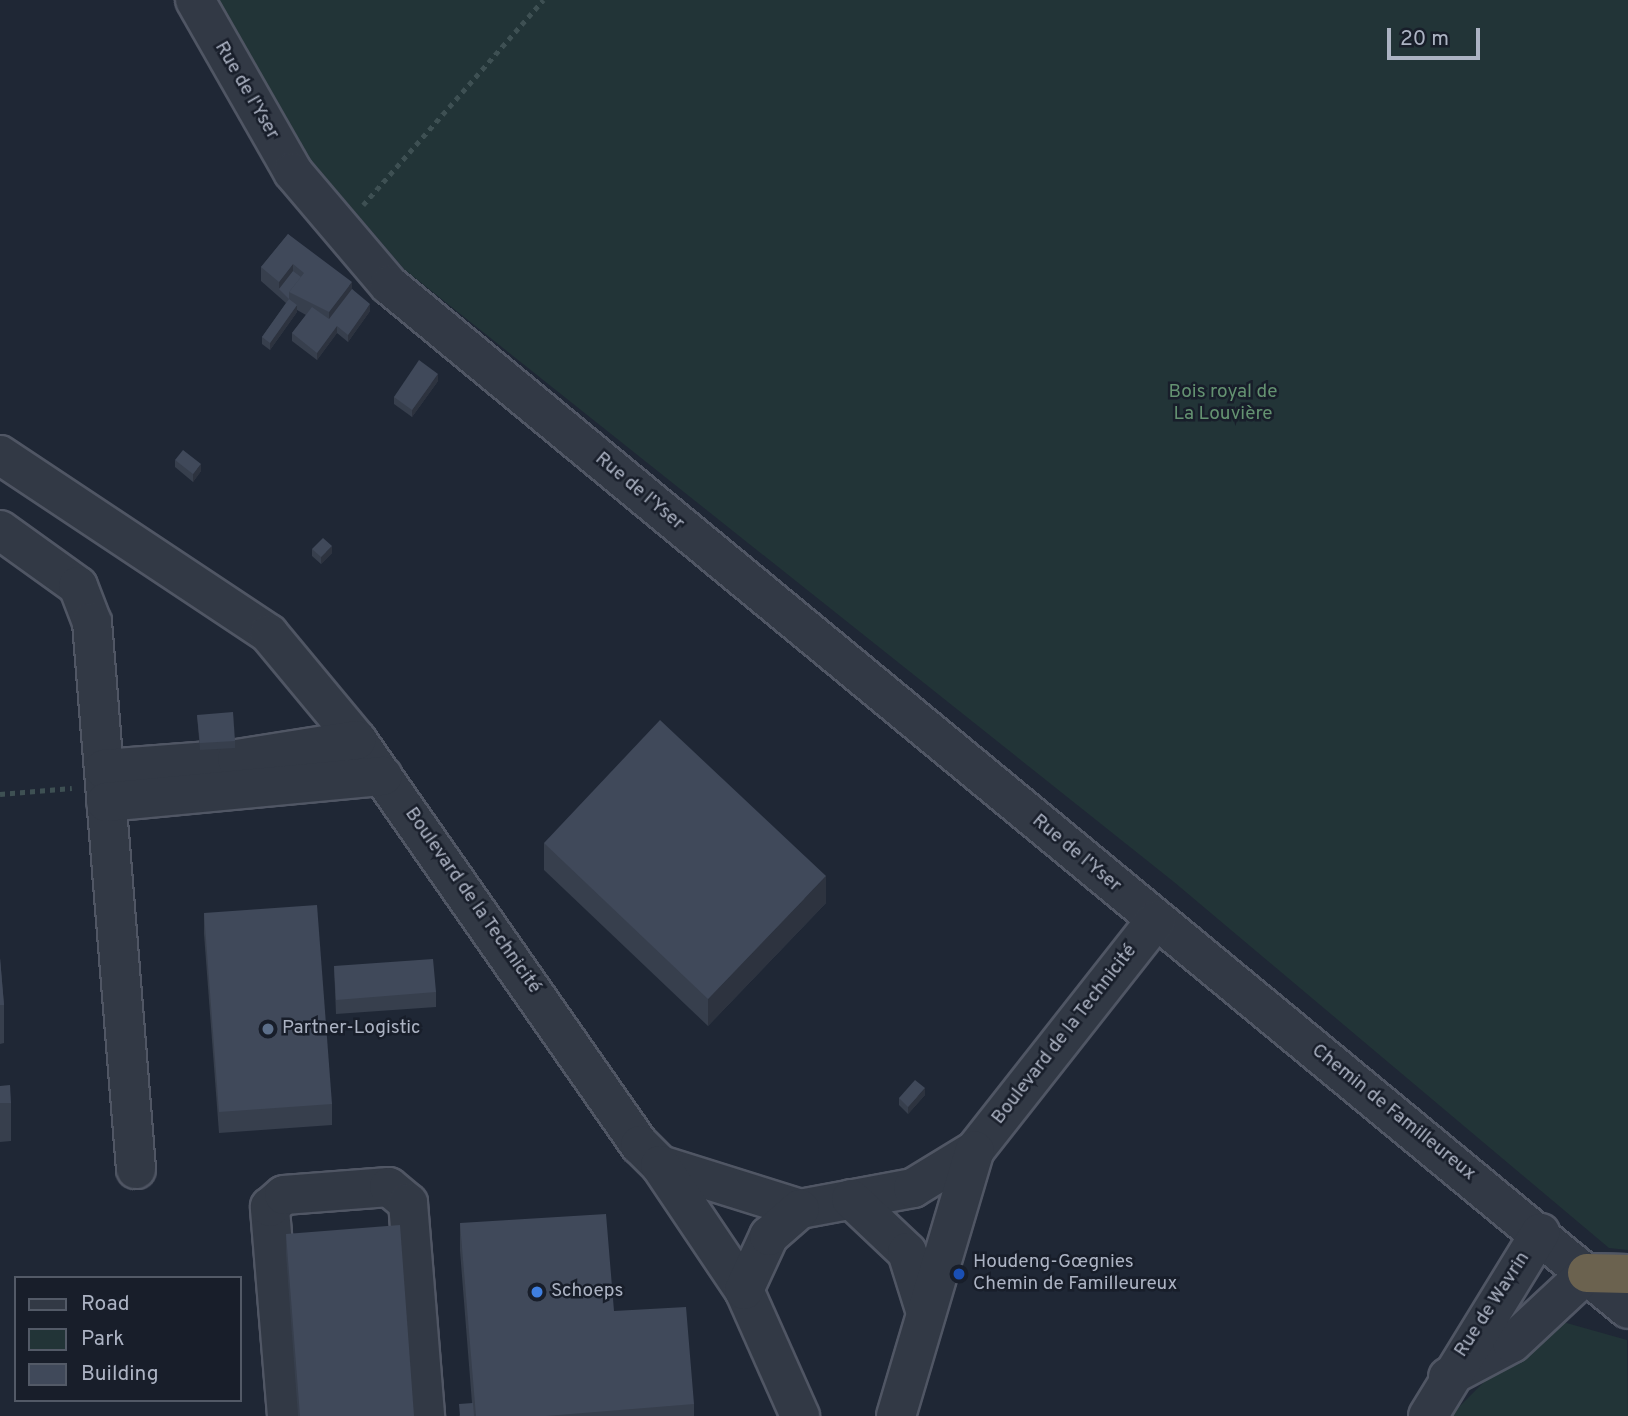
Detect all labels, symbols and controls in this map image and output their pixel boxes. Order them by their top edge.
scale bar [1390,14,1483,58]
text: 20 m [1400,26,1449,53]
street label: Rue de l'Yser [209,38,283,144]
park label: Bois royal de La Louvière [1169,382,1277,426]
street label: Rue de l'Yser [590,448,688,536]
street label: Boulevard de la Technicité [399,803,545,999]
street label: Rue de l'Yser [1027,810,1125,898]
street label: Boulevard de la Technicité [987,940,1143,1130]
place label: Partner-Logistic [282,1018,421,1040]
marker: Partner-Logistic [260,1021,276,1037]
street label: Chemin de Familleureux [1306,1040,1480,1186]
street label: Rue de Wavrin [1450,1248,1536,1362]
place label: Houdeng-Gœgnies Chemin de Familleureux [973,1252,1177,1296]
marker: Houdeng-Gœgnies Chemin de Familleureux [951,1266,967,1282]
legend [14,1276,242,1402]
place label: Schoeps [551,1281,623,1303]
marker: Schoeps [529,1284,545,1300]
text: Road [81,1291,130,1318]
text: Park [81,1326,124,1353]
text: Building [81,1361,159,1388]

